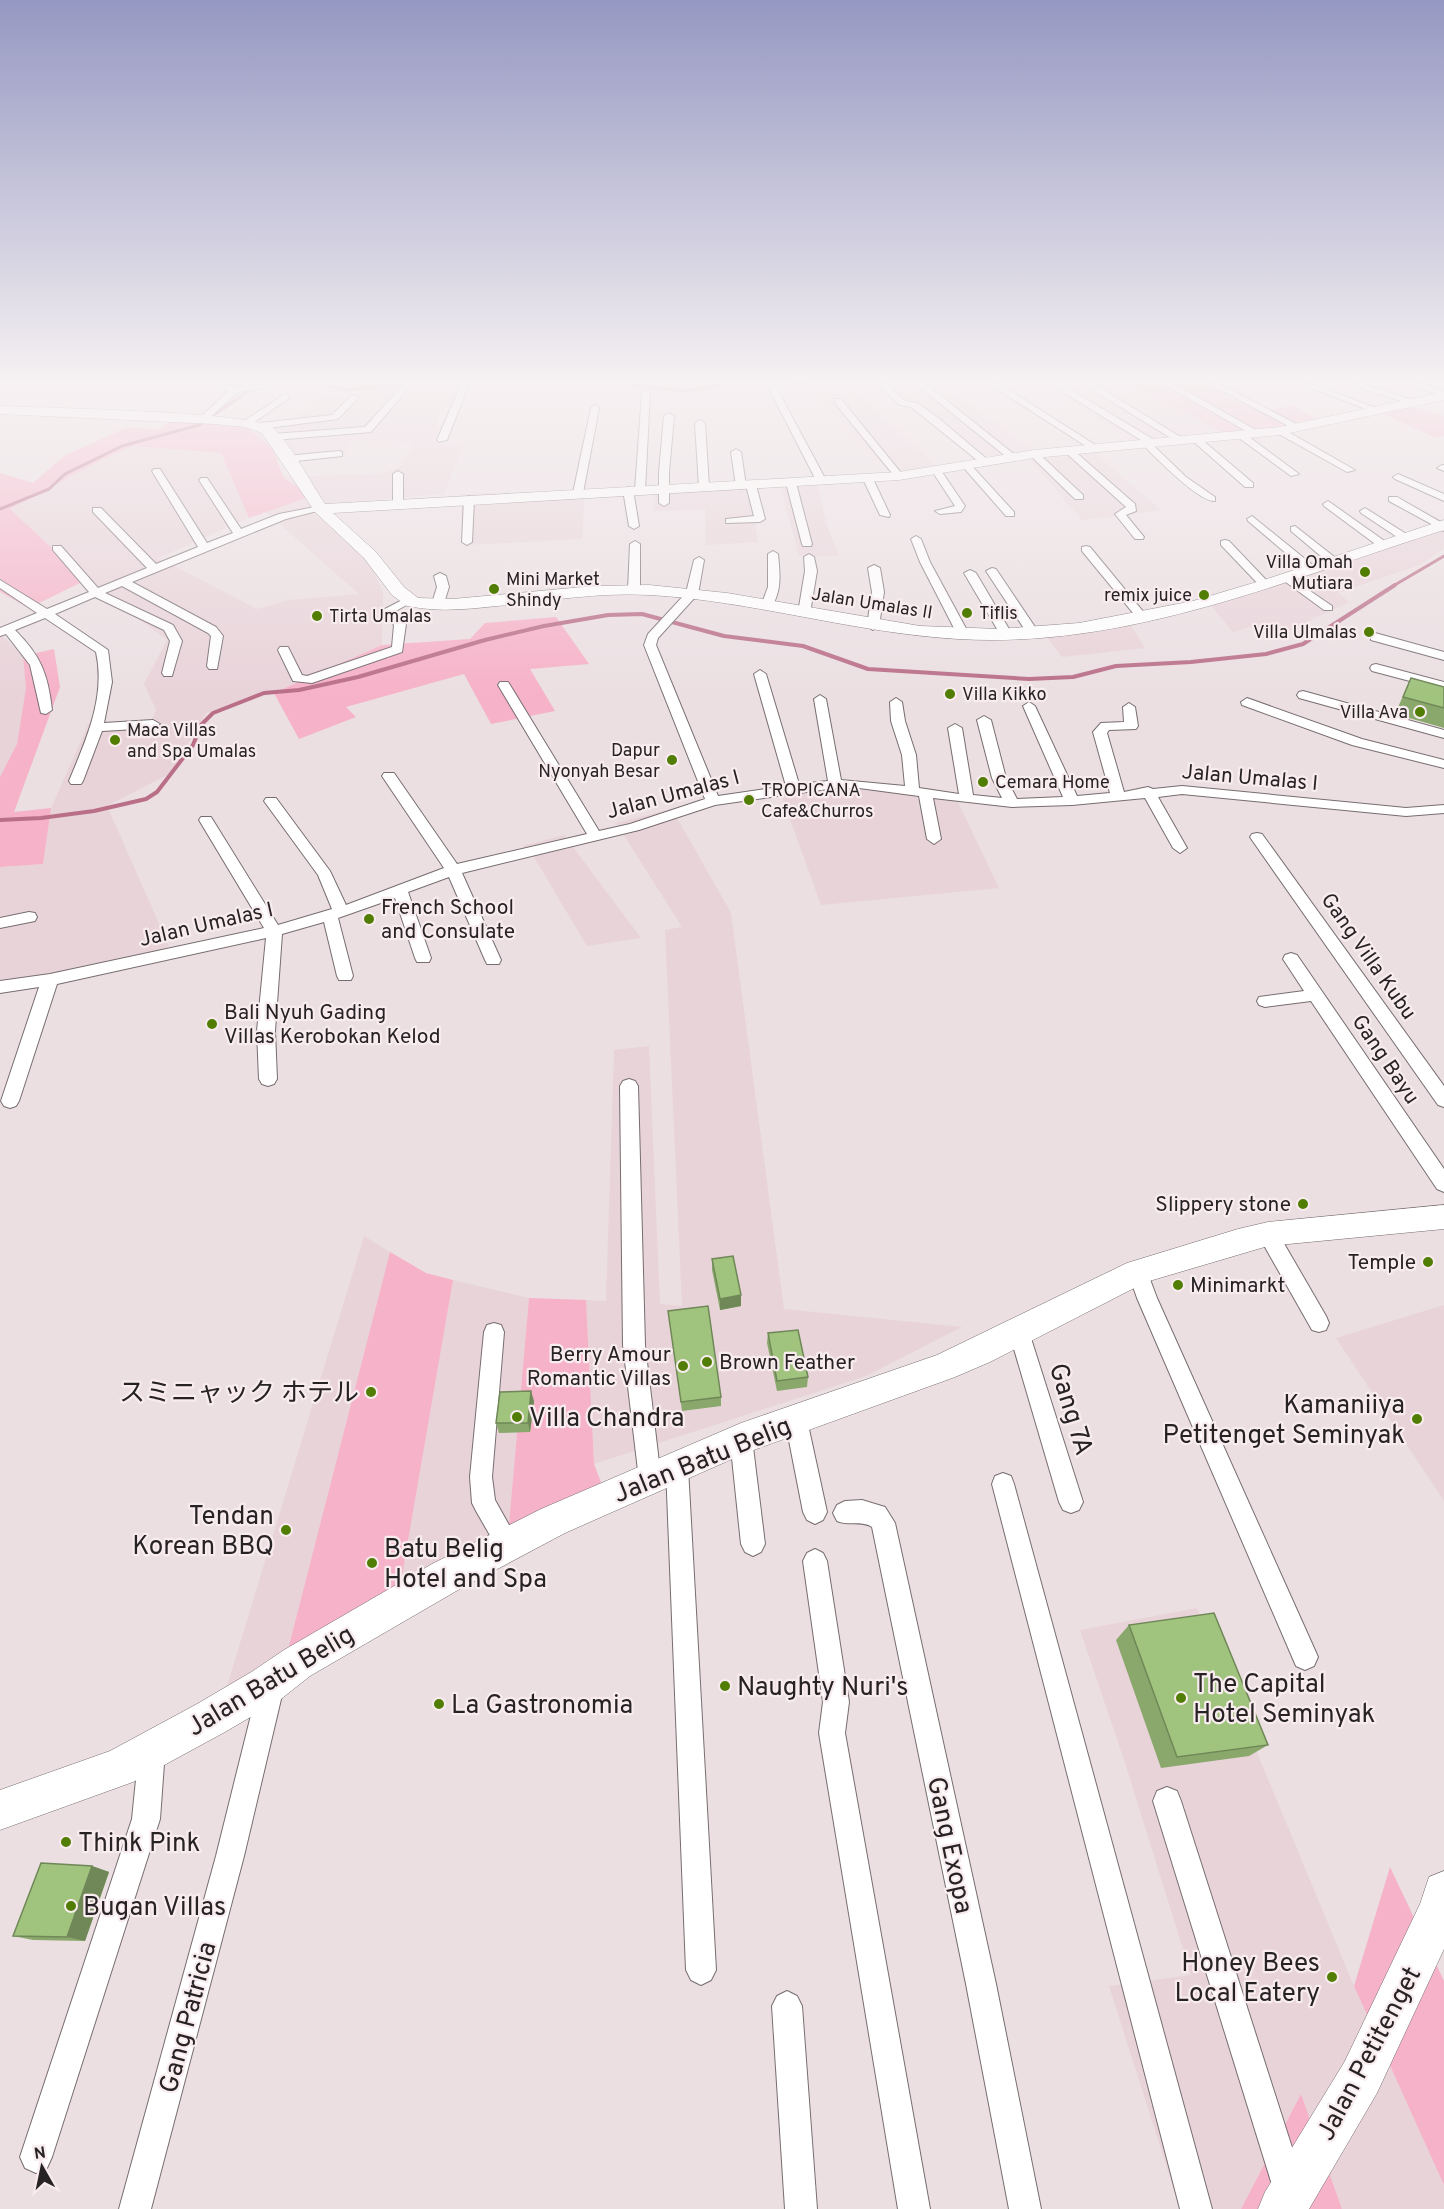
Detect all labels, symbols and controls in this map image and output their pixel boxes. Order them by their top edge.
place label: Villa Omah Mutiara [1265,552,1353,596]
marker: Villa Omah Mutiara [1358,565,1372,579]
place label: Mini Market Shindy [506,569,600,613]
marker: Mini Market Shindy [487,582,501,596]
street label: Jalan Umalas II [810,584,934,625]
place label: remix juice [1104,585,1192,608]
marker: remix juice [1197,588,1211,602]
place label: Tiflis [979,603,1018,626]
place label: Tirta Umalas [329,606,432,629]
marker: Tiflis [960,606,974,620]
marker: Tirta Umalas [310,609,324,623]
place label: Villa Ulmalas [1253,622,1357,645]
marker: Villa Ulmalas [1362,625,1376,639]
place label: Villa Kikko [962,684,1047,707]
marker: Villa Kikko [943,687,957,701]
place label: Villa Ava [1340,702,1408,725]
marker: Villa Ava [1413,705,1427,719]
place label: Maca Villas and Spa Umalas [127,720,256,764]
marker: Maca Villas and Spa Umalas [108,733,122,747]
place label: Dapur Nyonyah Besar [538,740,660,784]
marker: Dapur Nyonyah Besar [665,753,679,767]
street label: Jalan Umalas I [1181,759,1319,798]
street label: Jalan Umalas I [604,765,743,826]
place label: Cemara Home [995,772,1110,795]
marker: Cemara Home [976,775,990,789]
place label: TROPICANA Cafe&Churros [761,780,873,824]
marker: TROPICANA Cafe&Churros [742,793,756,807]
street label: Gang Villa Kubu [1314,888,1422,1026]
place label: French School and Consulate [381,895,515,946]
street label: Jalan Umalas I [137,897,276,954]
marker: French School and Consulate [362,912,376,926]
place label: Bali Nyuh Gading Villas Kerobokan Kelod [224,1000,441,1051]
street label: Gang Bayu [1345,1010,1425,1110]
marker: Bali Nyuh Gading Villas Kerobokan Kelod [205,1017,219,1031]
place label: Slippery stone [1155,1192,1291,1219]
marker: Slippery stone [1296,1197,1310,1211]
place label: Temple [1347,1250,1416,1277]
marker: Temple [1421,1255,1435,1269]
place label: Minimarkt [1190,1273,1286,1300]
marker: Minimarkt [1171,1278,1185,1292]
place label: Berry Amour Romantic Villas [527,1342,671,1393]
place label: Brown Feather [719,1350,855,1377]
marker: Brown Feather [700,1355,714,1369]
marker: Berry Amour Romantic Villas [676,1359,690,1373]
street label: Gang 7A [1040,1360,1099,1460]
place label: スミニャック ホテル [119,1378,359,1411]
marker: スミニャック ホテル [364,1385,378,1399]
place label: Kamaniiya Petitenget Seminyak [1163,1390,1405,1453]
place label: Villa Chandra [529,1403,684,1436]
marker: Villa Chandra [510,1410,524,1424]
street label: Jalan Batu Belig [609,1411,797,1512]
marker: Kamaniiya Petitenget Seminyak [1410,1412,1424,1426]
place label: Tendan Korean BBQ [132,1501,274,1564]
marker: Tendan Korean BBQ [279,1523,293,1537]
place label: Batu Belig Hotel and Spa [384,1534,547,1597]
marker: Batu Belig Hotel and Spa [365,1556,379,1570]
street label: Jalan Batu Belig [182,1619,361,1745]
place label: The Capital Hotel Seminyak [1193,1669,1375,1732]
place label: Naughty Nuri's [737,1672,909,1705]
marker: Naughty Nuri's [718,1679,732,1693]
place label: La Gastronomia [451,1690,633,1723]
marker: The Capital Hotel Seminyak [1174,1691,1188,1705]
marker: La Gastronomia [432,1697,446,1711]
street label: Gang Exopa [918,1774,979,1917]
place label: Think Pink [78,1828,200,1861]
marker: Think Pink [59,1835,73,1849]
place label: Bugan Villas [83,1892,226,1925]
marker: Bugan Villas [64,1899,78,1913]
street label: Gang Patricia [153,1938,225,2097]
place label: Honey Bees Local Eatery [1175,1948,1320,2011]
street label: Jalan Petitenget [1310,1961,1430,2147]
marker: Honey Bees Local Eatery [1325,1970,1339,1984]
north arrow [12,2137,72,2197]
text: N [33,2143,47,2165]

